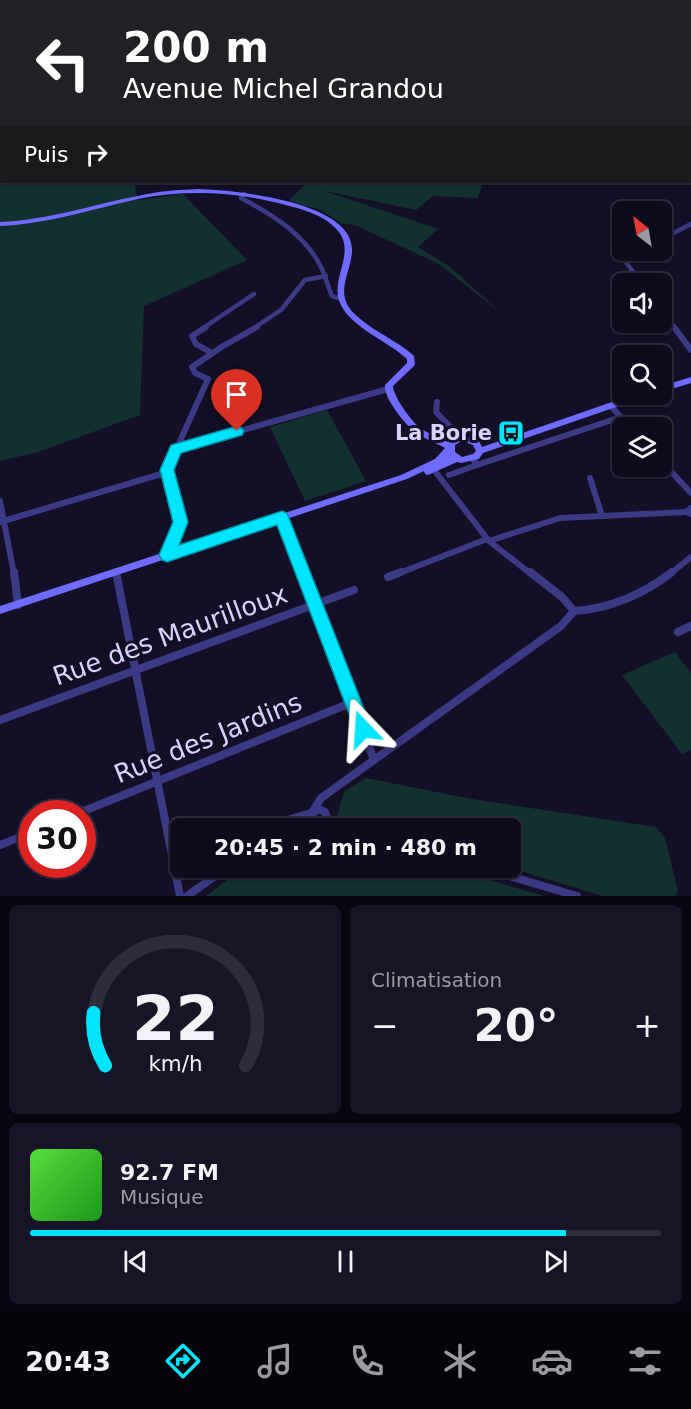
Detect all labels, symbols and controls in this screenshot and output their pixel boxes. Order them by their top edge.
text: 200 m [123,23,269,72]
icon: left [24,24,102,102]
text: Avenue Michel Grandou [123,73,444,104]
icon: right [80,138,113,171]
text: Puis [24,142,68,167]
north arrow [612,201,672,261]
map controls [612,201,672,477]
button: sound [612,273,672,333]
button: search [612,345,672,405]
pin [211,369,262,431]
icon: arrive [220,378,253,411]
button: layers [612,417,672,477]
bus stop icon: La Borie [496,418,526,448]
place label: La Borie [395,421,492,445]
street label: Rue des Maurilloux [49,579,291,691]
street label: Rue des Jardins [110,687,306,789]
position arrow [331,697,395,761]
speed limit sign: 30 [18,800,96,878]
text: 20:45 · 2 min · 480 m [214,835,477,860]
text: Climatisation [371,968,502,992]
text: 22 [132,982,218,1055]
text: 20° [473,999,559,1052]
text: − [371,1006,399,1045]
text: + [633,1006,661,1045]
text: km/h [148,1052,202,1077]
text: 92.7 FM [120,1160,219,1185]
text: Musique [120,1185,204,1209]
icon: previous [119,1245,152,1278]
icon: pause [329,1245,362,1278]
icon: next [539,1245,572,1278]
icon: directions [162,1340,204,1382]
icon: music [254,1340,296,1382]
icon: phone [346,1340,388,1382]
icon: climate [439,1340,481,1382]
icon: car [531,1340,573,1382]
icon: filters [624,1340,666,1382]
text: 20:43 [25,1346,111,1377]

